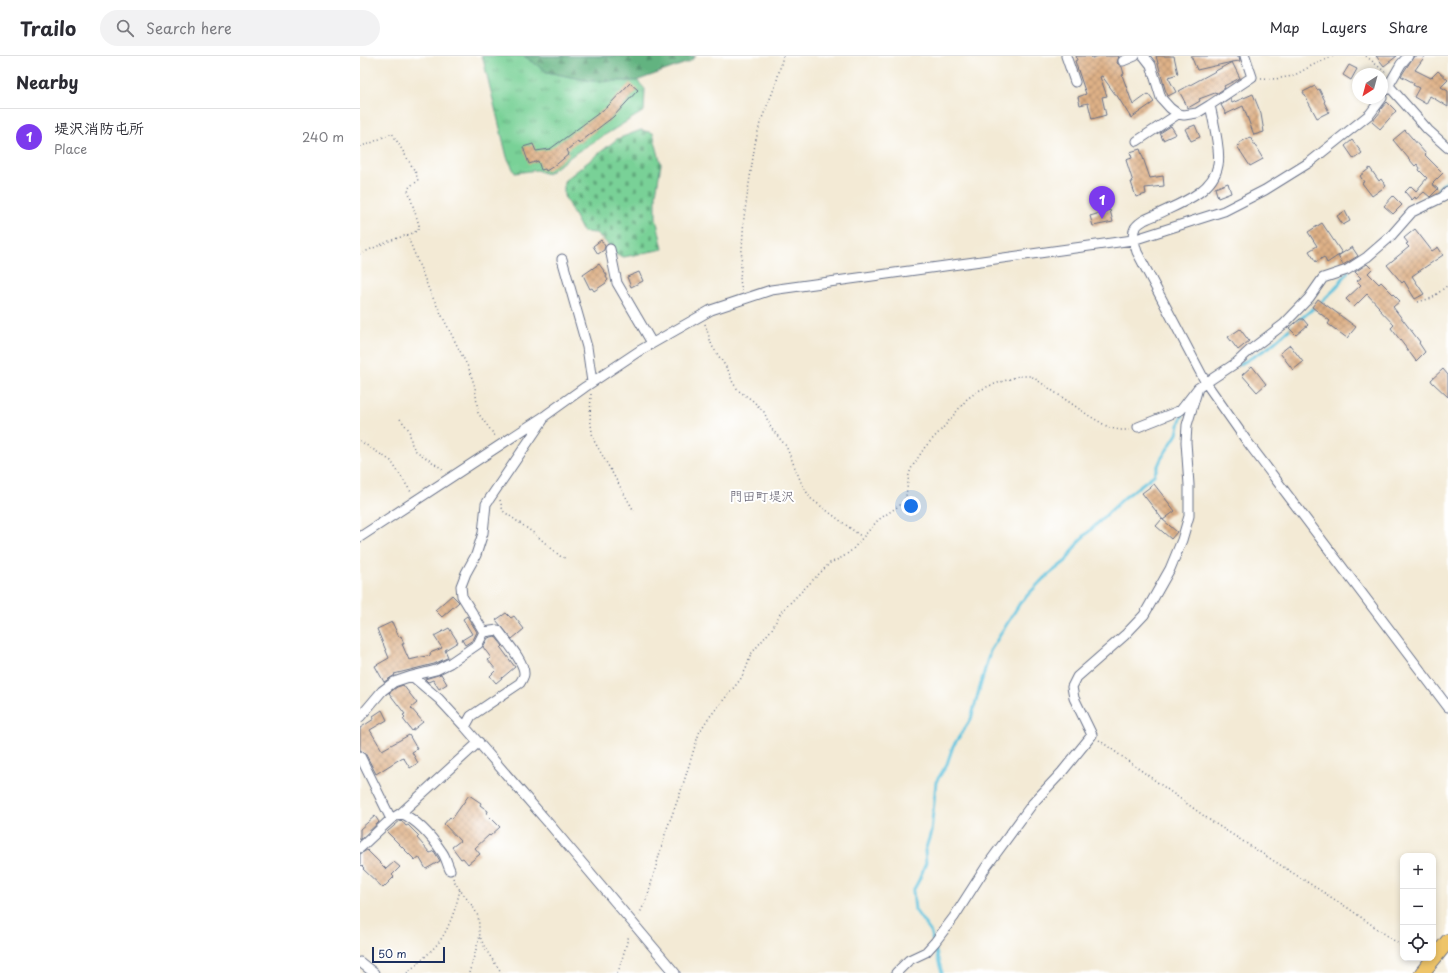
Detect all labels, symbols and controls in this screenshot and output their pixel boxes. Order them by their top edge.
search box [100,10,380,46]
text: Trailo [20,14,76,42]
text: Search here [146,16,232,39]
icon: search [114,17,136,39]
text: Map [1270,17,1300,38]
text: Layers [1322,17,1367,38]
text: Share [1389,17,1428,38]
north arrow [1352,68,1388,104]
text: Nearby [16,69,78,95]
text: 堤沢消防屯所 [54,116,144,139]
text: 1 [26,127,32,146]
text: 240 m [302,127,344,146]
text: Place [54,139,87,158]
pin: 1 [1089,186,1115,219]
district label: 門田町堤沢 [729,486,795,505]
your location [901,496,921,516]
map controls [1400,853,1436,961]
button: + [1400,853,1436,889]
button: − [1400,889,1436,925]
button: locate [1400,925,1436,961]
scale bar [372,945,445,964]
text: 50 m [378,945,407,962]

